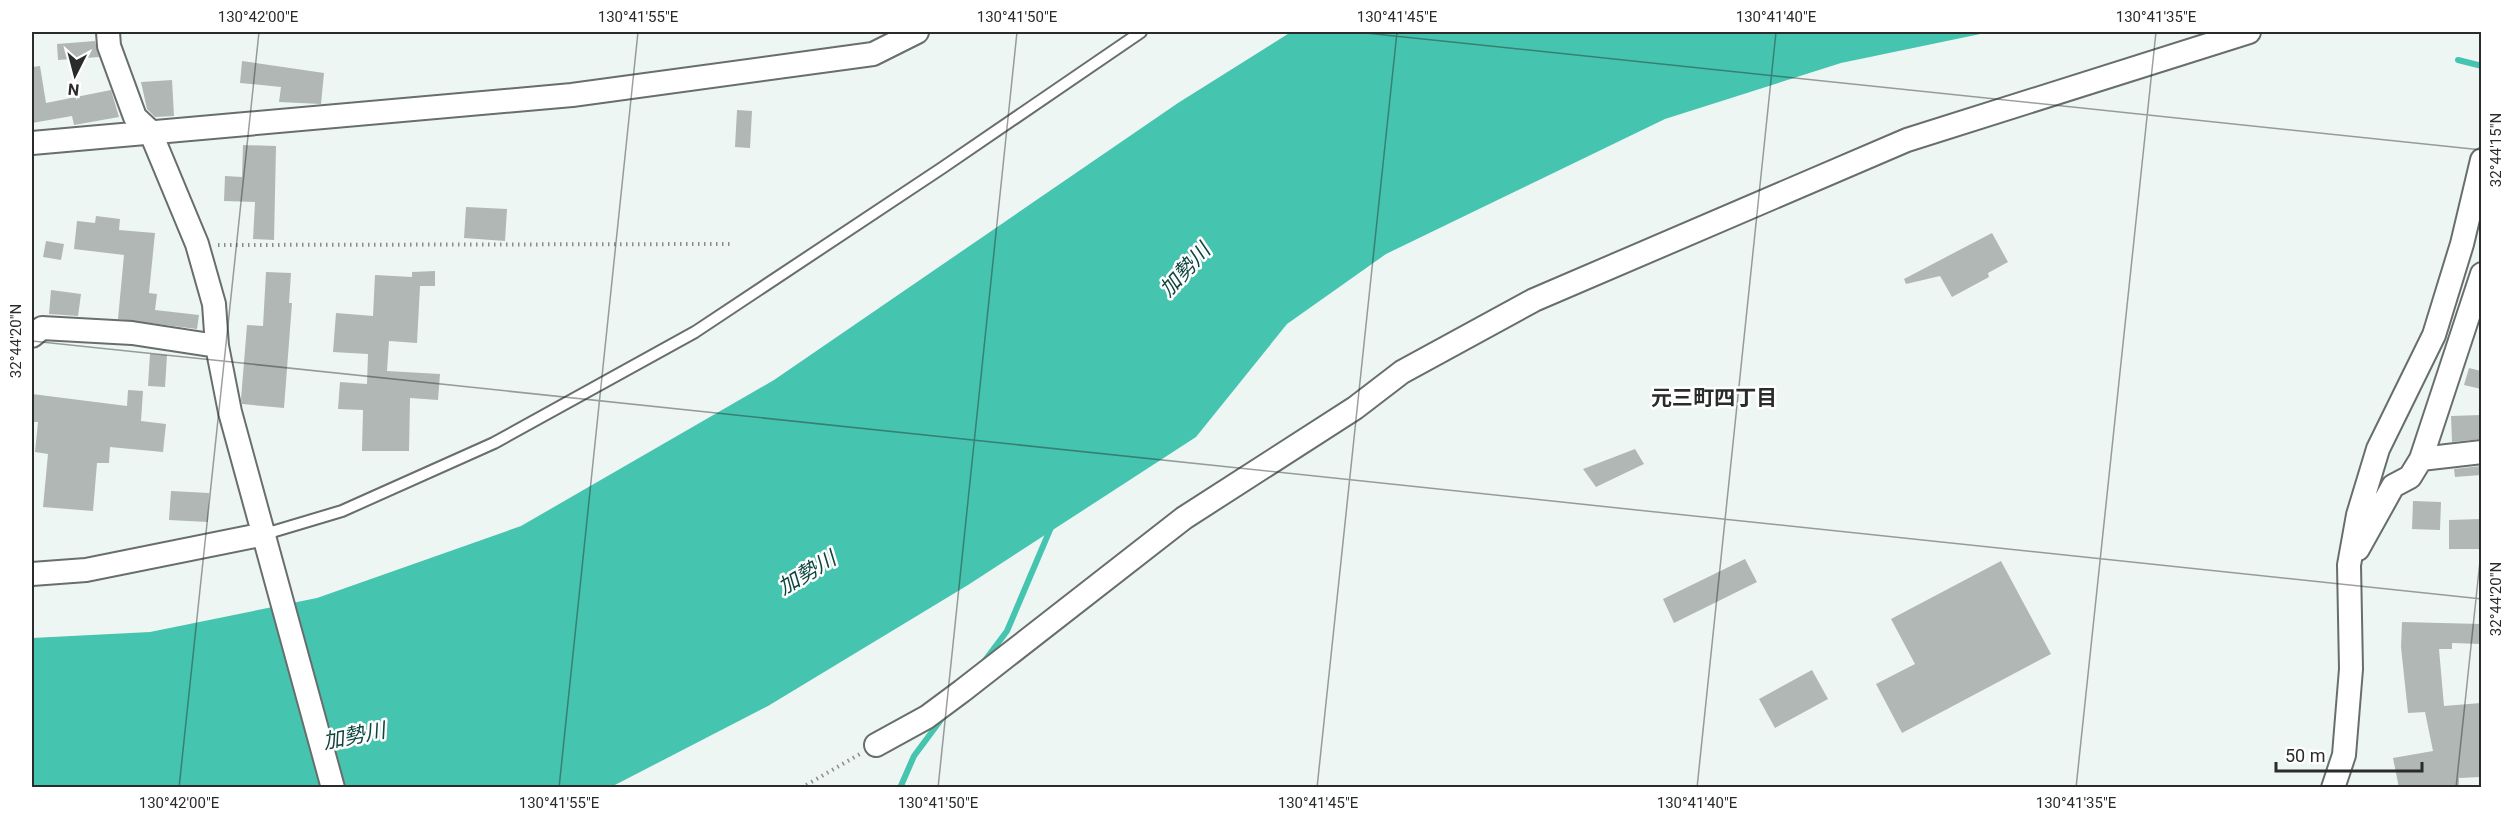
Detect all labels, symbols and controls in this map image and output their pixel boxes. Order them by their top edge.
text: 130°42'00"E [218,8,299,26]
text: 130°41'55"E [598,8,679,26]
text: 130°41'50"E [977,8,1058,26]
text: 130°41'45"E [1357,8,1438,26]
text: 130°41'40"E [1736,8,1817,26]
text: 130°41'35"E [2116,8,2197,26]
north arrow [45,45,105,105]
text: N [67,79,80,99]
text: 32°44'15"N [2487,113,2505,187]
water label: 加勢川 [1155,237,1216,301]
text: 32°44'20"N [7,304,25,378]
district label: 元三町四丁目 [1651,386,1777,410]
water label: 加勢川 [774,545,842,600]
text: 32°44'20"N [2487,562,2505,636]
water label: 加勢川 [321,718,389,754]
scale bar [2276,735,2422,773]
text: 50 m [2285,745,2325,766]
text: 130°42'00"E [139,794,220,812]
text: 130°41'55"E [519,794,600,812]
text: 130°41'50"E [898,794,979,812]
text: 130°41'45"E [1278,794,1359,812]
text: 130°41'40"E [1657,794,1738,812]
text: 130°41'35"E [2036,794,2117,812]

